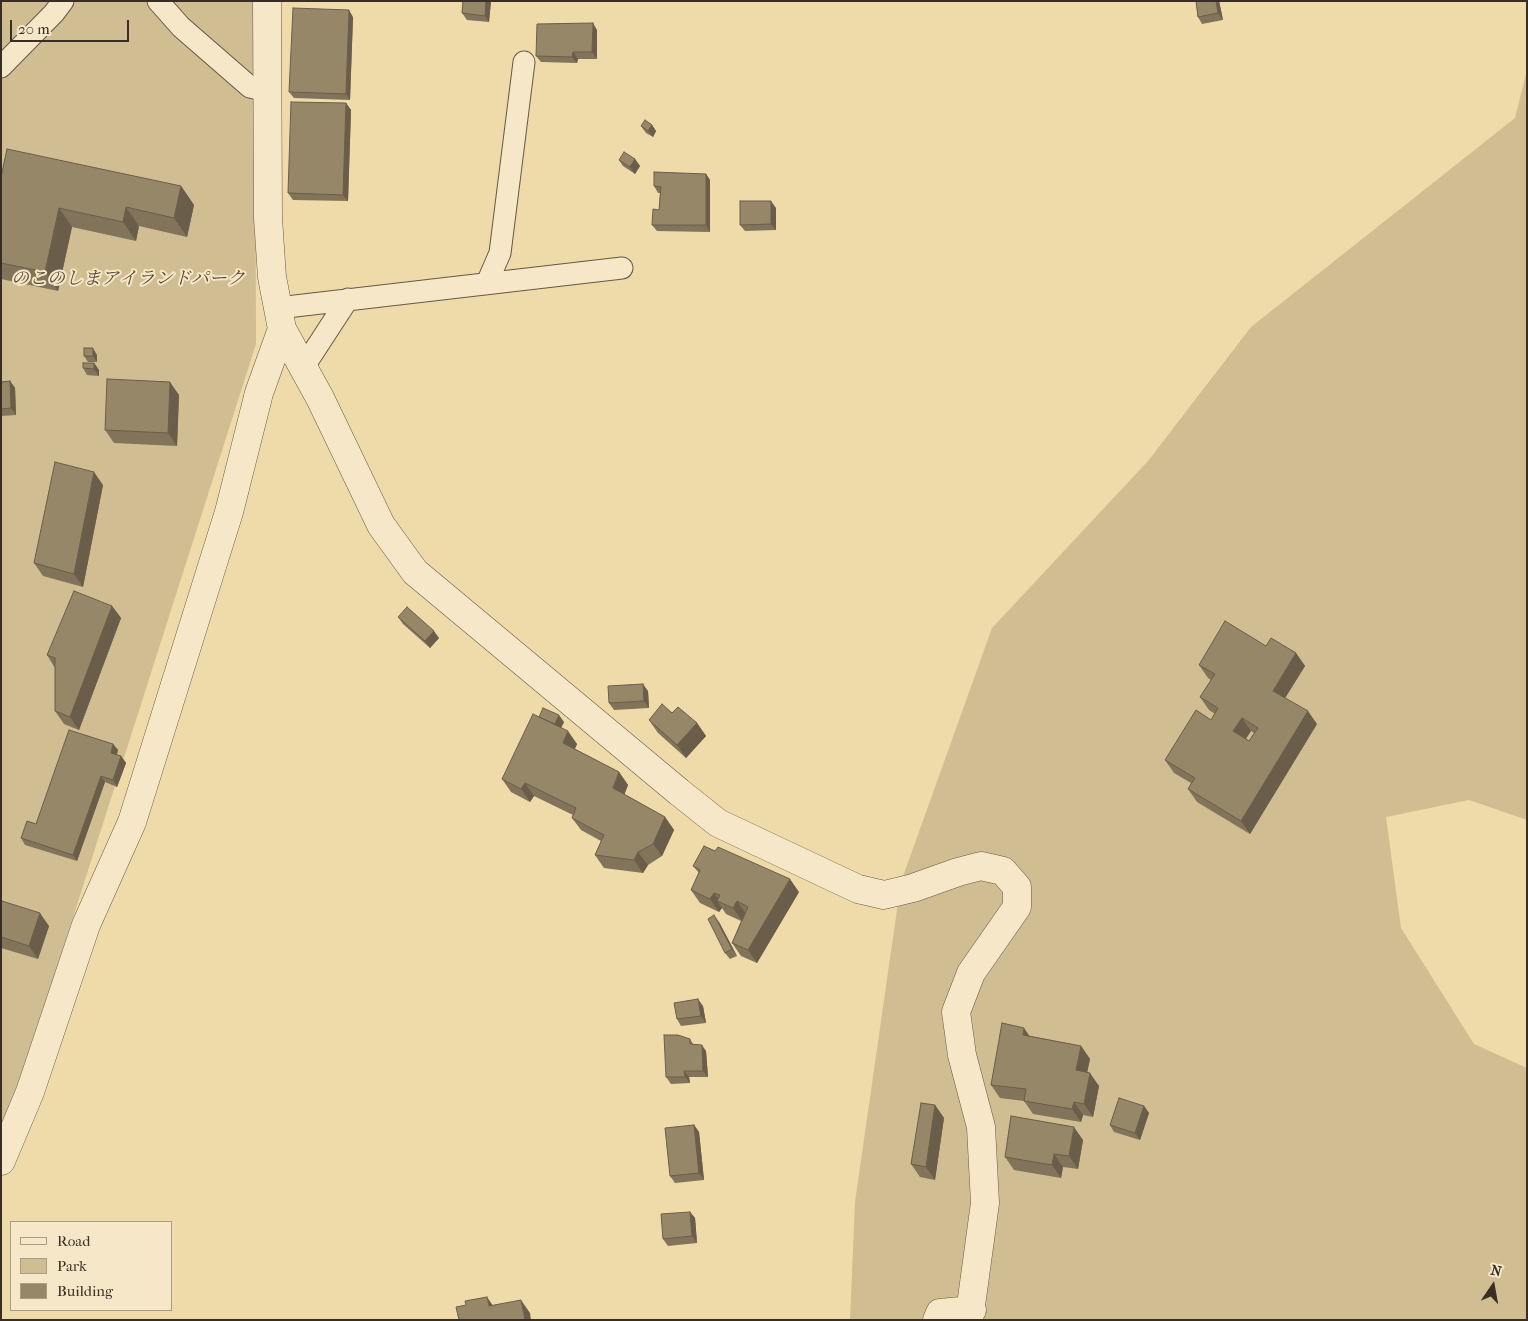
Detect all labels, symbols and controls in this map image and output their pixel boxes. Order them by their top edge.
scale bar [12,10,131,42]
text: 20 m [18,20,50,38]
park label: のこのしまアイランドパーク [11,269,245,291]
legend [10,1221,172,1311]
text: Road [57,1232,90,1250]
text: Park [57,1257,87,1275]
north arrow [1468,1261,1518,1311]
text: N [1489,1261,1503,1280]
text: Building [57,1282,113,1300]

